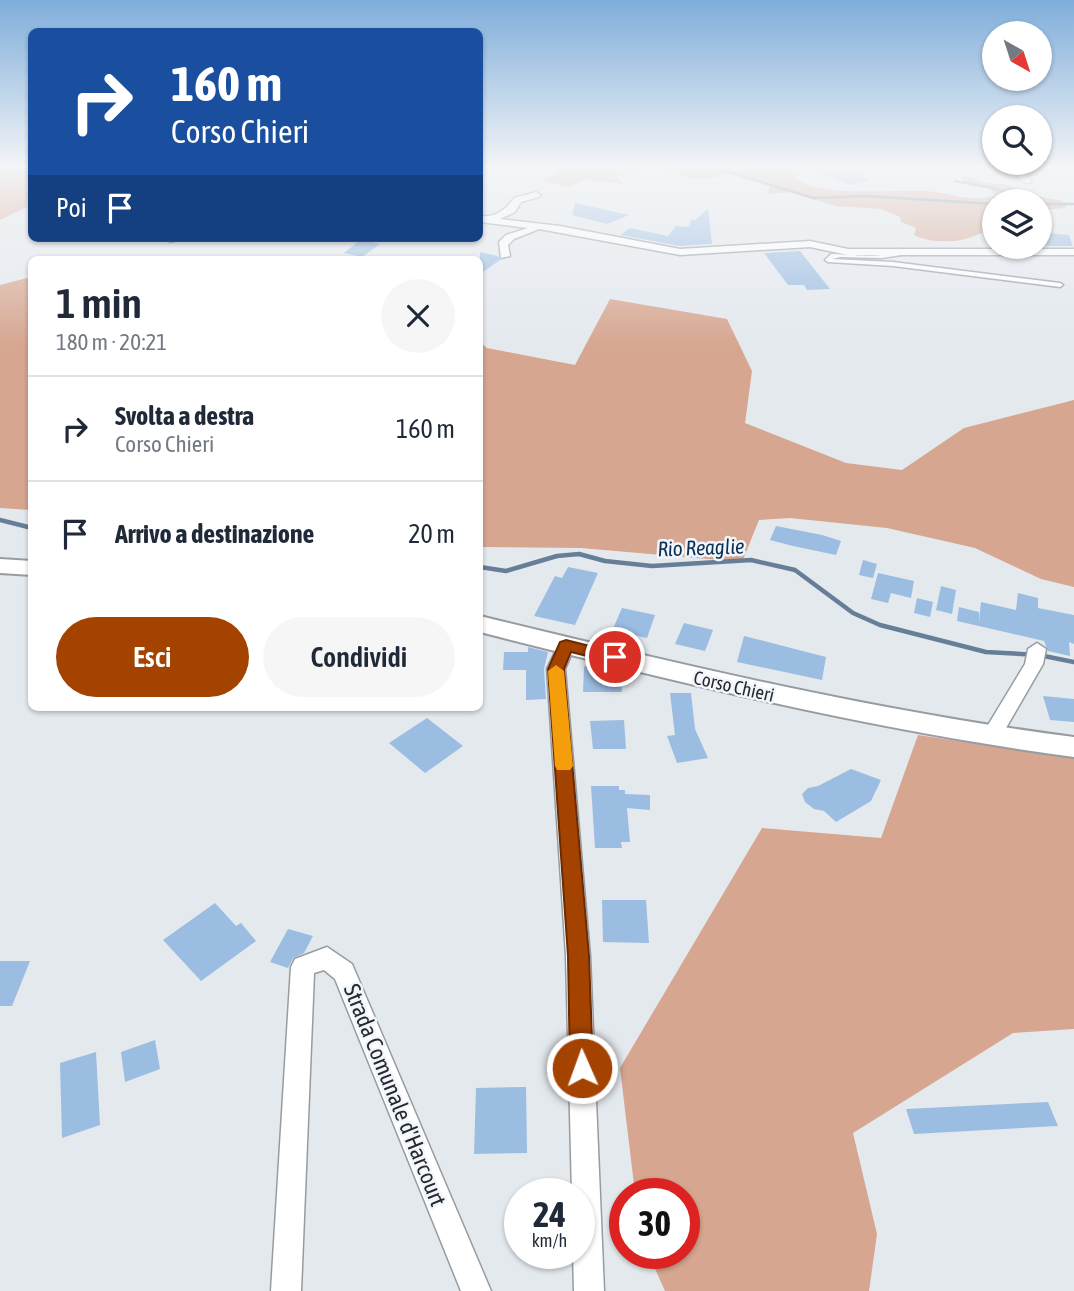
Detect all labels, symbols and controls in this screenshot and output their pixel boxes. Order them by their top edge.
north arrow [982,21,1052,91]
map controls [982,21,1052,259]
text: 160 m [171,55,282,111]
icon: right [56,56,147,147]
button: search [982,105,1052,175]
text: Corso Chieri [171,113,309,150]
icon: arrive [101,189,139,227]
button: layers [982,189,1052,259]
text: Poi [56,193,87,223]
text: 1 min [56,279,142,327]
button: close [381,279,455,353]
text: 180 m · 20:21 [56,329,167,355]
text: Svolta a destra [115,401,254,431]
icon: right [56,410,94,448]
text: 160 m [396,414,455,444]
text: Corso Chieri [115,431,214,457]
icon: arrive [56,515,94,553]
text: Arrivo a destinazione [115,519,314,549]
text: 20 m [408,519,455,549]
water label: Rio Reaglie [657,533,745,561]
button: Esci [56,617,249,697]
button: Condividi [263,617,455,697]
pin [585,627,645,687]
icon: arrive [596,638,634,676]
street label: Corso Chieri [692,666,776,706]
street label: Strada Comunale d'Harcourt [338,980,452,1210]
position arrow [545,1031,619,1105]
speed limit sign: 30 [609,1178,700,1269]
text: 24 [533,1194,566,1234]
text: km/h [532,1230,567,1251]

